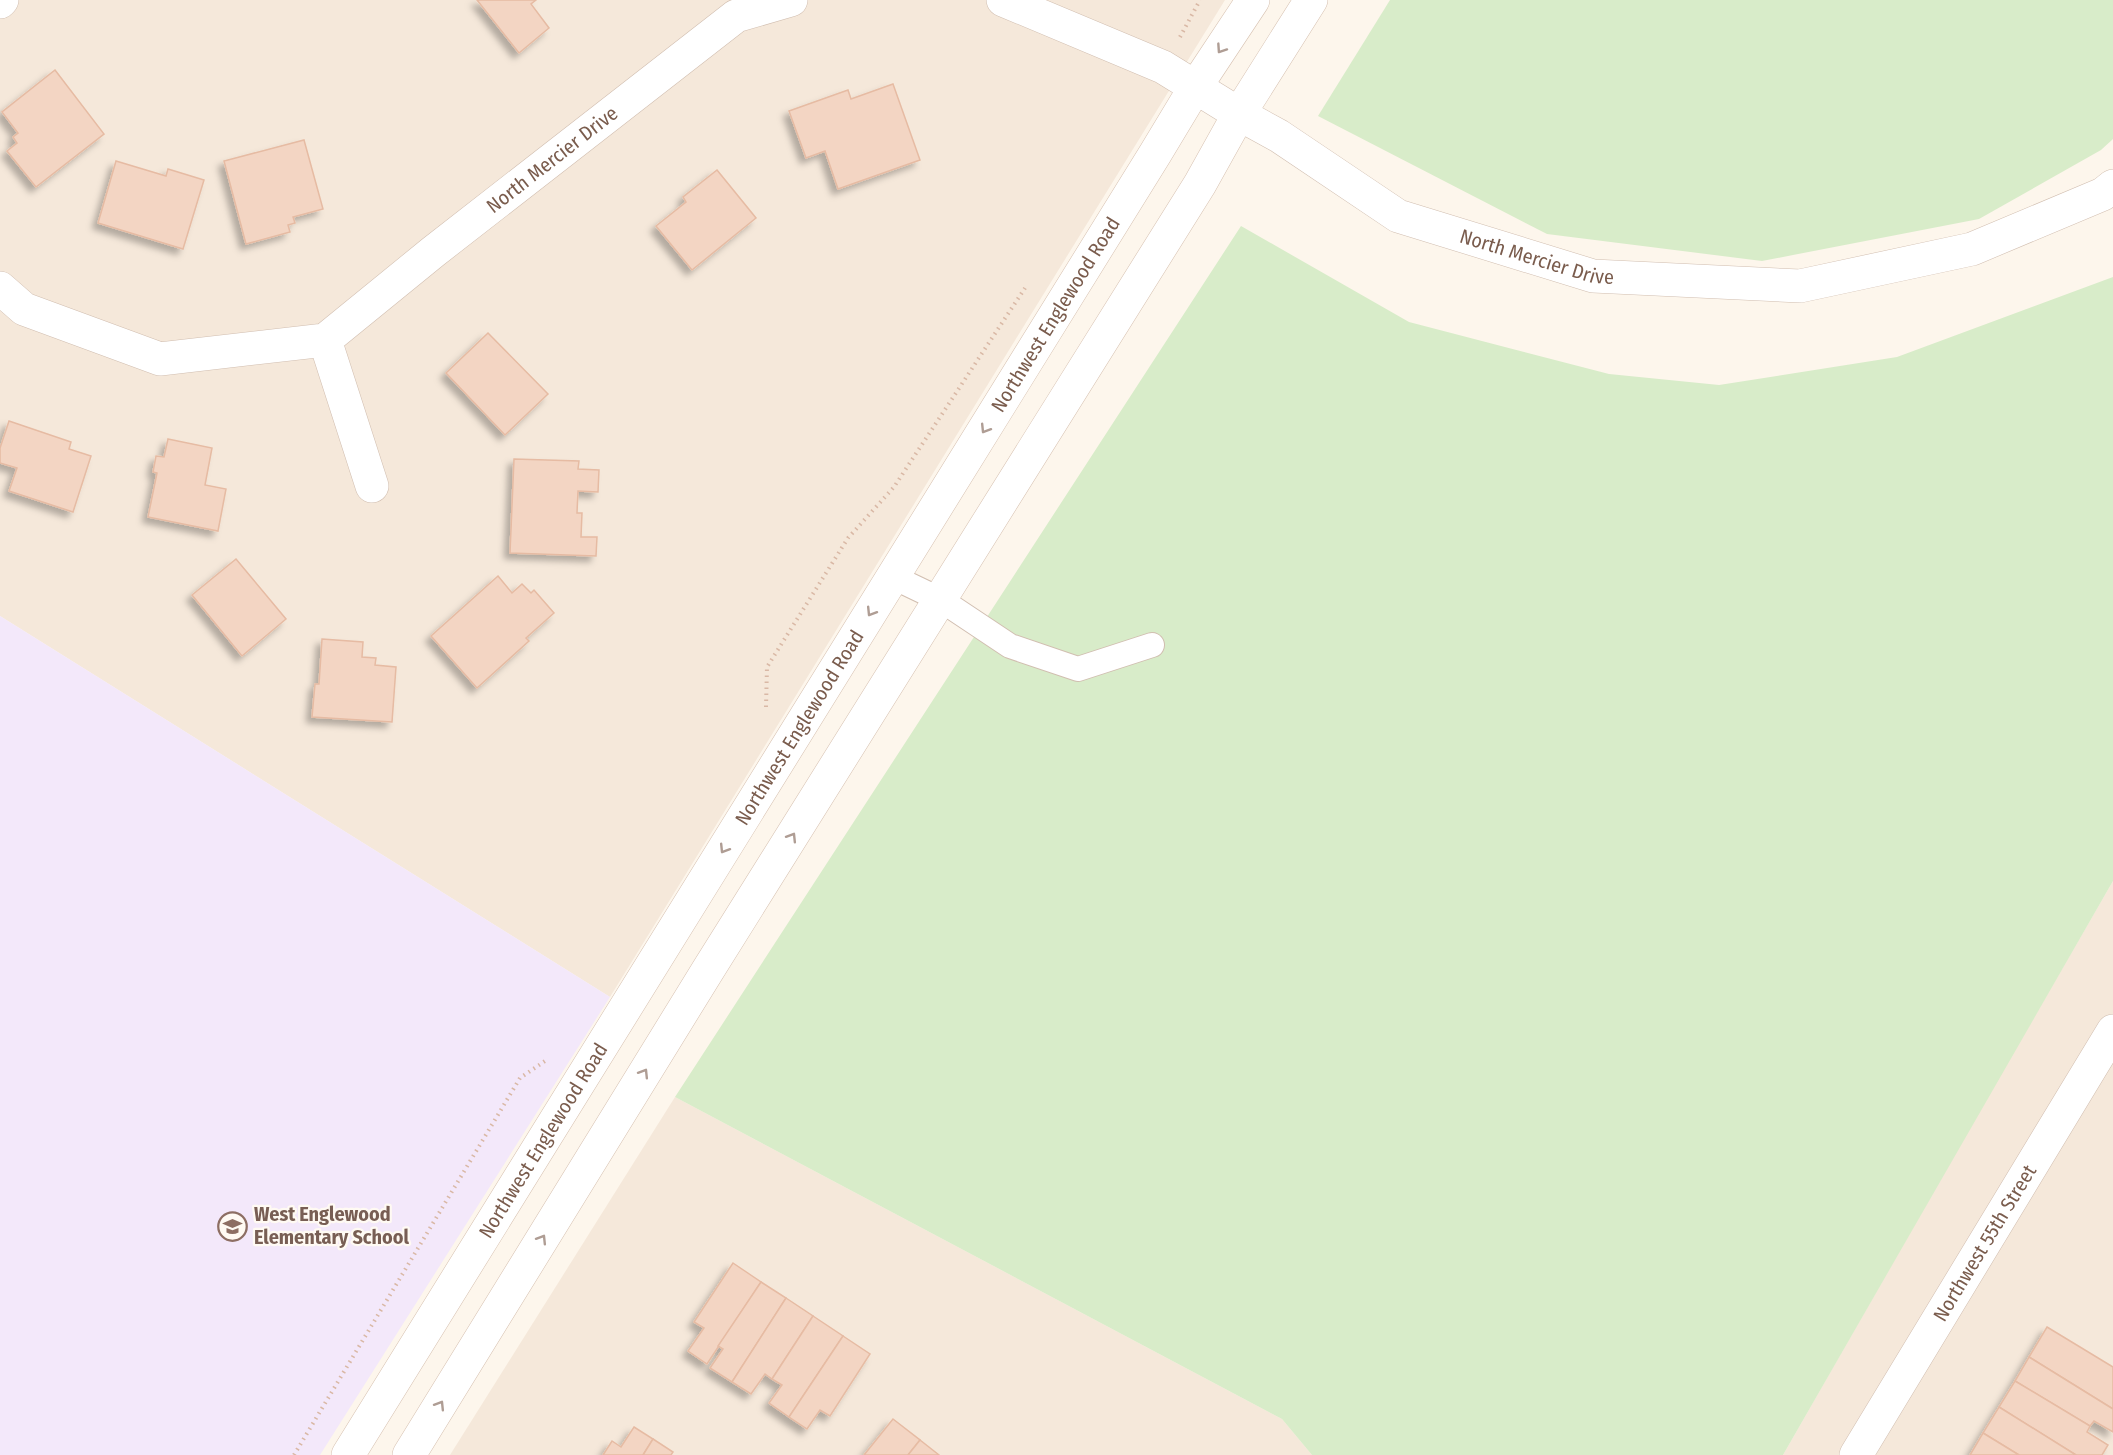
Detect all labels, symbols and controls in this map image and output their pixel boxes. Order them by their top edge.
one-way arrow [1217,42,1228,53]
street label: North Mercier Drive [482,101,622,218]
street label: Northwest Englewood Road [986,213,1125,416]
street label: North Mercier Drive [1457,224,1614,289]
one-way arrow [981,423,993,433]
one-way arrow [867,606,879,616]
street label: Northwest Englewood Road [730,626,869,829]
one-way arrow [785,832,796,843]
one-way arrow [720,842,731,853]
street label: Northwest Englewood Road [474,1039,612,1242]
one-way arrow [637,1069,649,1079]
street label: Northwest 55th Street [1928,1160,2041,1326]
place label: West Englewood Elementary School [254,1202,409,1249]
school or university icon: West Englewood Elementary School [217,1210,249,1242]
one-way arrow [534,1235,546,1245]
one-way arrow [432,1401,444,1411]

